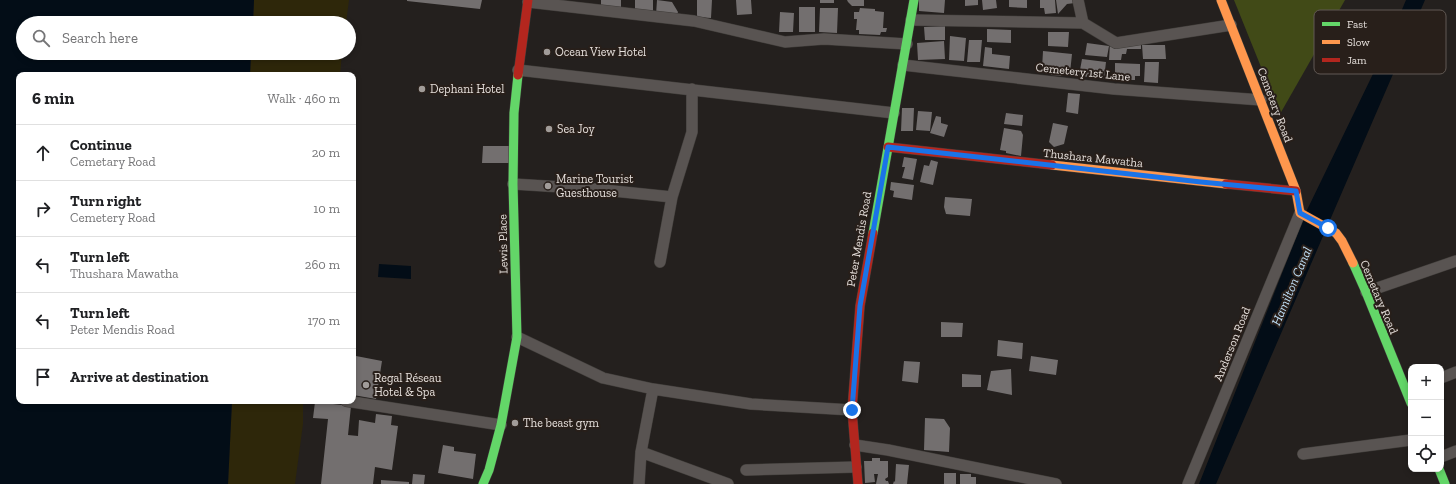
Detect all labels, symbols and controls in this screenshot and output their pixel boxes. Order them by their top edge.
legend [1314,10,1446,74]
search box [16,16,356,60]
text: Fast [1347,18,1368,31]
icon: search [30,27,52,49]
text: Search here [62,29,138,47]
text: Slow [1347,36,1370,49]
place label: Ocean View Hotel [555,45,646,59]
marker: Ocean View Hotel [542,47,552,57]
text: Jam [1347,54,1367,67]
street label: Cemetery 1st Lane [1035,60,1131,84]
street label: Cemetery Road [1254,66,1296,145]
place label: Dephani Hotel [430,82,504,96]
marker: Dephani Hotel [417,84,427,94]
text: 6 min [32,88,74,108]
text: Walk · 460 m [268,91,340,106]
place label: Sea Joy [557,122,595,136]
marker: Sea Joy [544,124,554,134]
text: Continue [70,136,132,154]
icon: ahead [32,142,54,164]
text: 20 m [312,145,340,160]
street label: Thushara Mawatha [1042,146,1144,170]
text: Cemetary Road [70,154,156,169]
place label: Marine Tourist Guesthouse [556,172,634,200]
marker: Marine Tourist Guesthouse [543,181,553,191]
street label: Peter Mendis Road [844,190,874,288]
text: Turn right [70,192,141,210]
icon: right [32,198,54,220]
text: 10 m [313,201,340,216]
text: Cemetery Road [70,210,155,225]
street label: Lewis Place [495,214,511,274]
route start [1319,219,1337,237]
water label: Hamilton Canal [1268,245,1315,328]
text: Turn left [70,248,130,266]
icon: left [32,254,54,276]
text: 260 m [305,257,340,272]
street label: Cemetary Road [1357,258,1401,336]
text: Thushara Mawatha [70,266,179,281]
text: Turn left [70,304,130,322]
street label: Anderson Road [1211,304,1253,383]
icon: left [32,310,54,332]
text: 170 m [307,313,340,328]
text: Peter Mendis Road [70,322,175,337]
map controls [1408,364,1444,472]
button: + [1408,364,1444,400]
icon: arrive [32,366,54,388]
text: Arrive at destination [70,368,209,386]
place label: Regal Réseau Hotel & Spa [374,371,442,399]
marker: Regal Réseau Hotel & Spa [361,380,371,390]
button: − [1408,400,1444,436]
route end [843,401,861,419]
place label: The beast gym [523,416,600,430]
marker: The beast gym [510,418,520,428]
button: locate [1408,436,1444,472]

